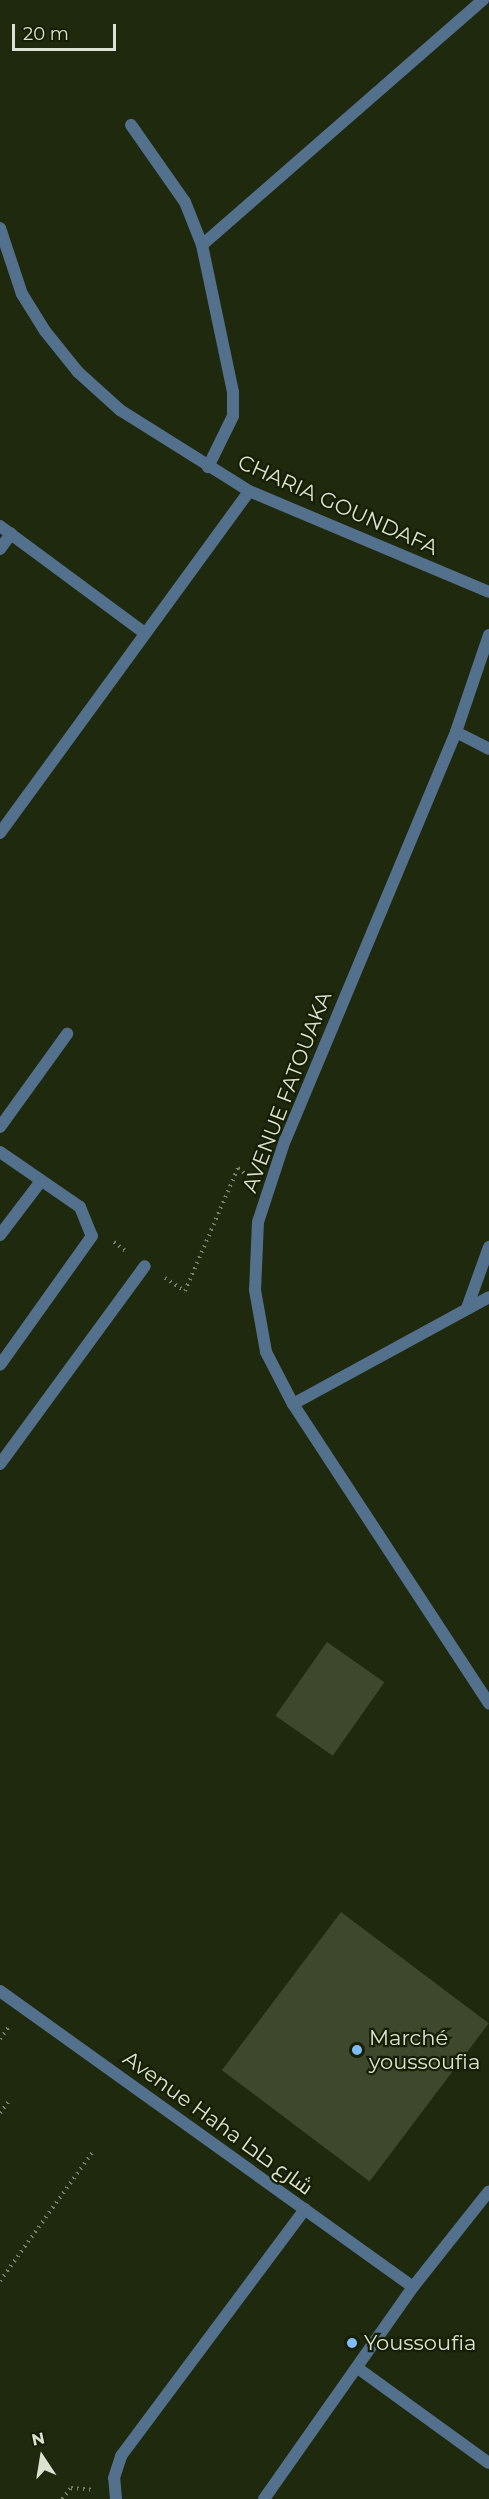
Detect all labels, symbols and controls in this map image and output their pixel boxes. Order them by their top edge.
scale bar [15,12,118,50]
text: 20 m [23,23,69,45]
street label: CHARIA GOUNDAFA [234,449,442,561]
street label: AVENUE FATOUAKA [237,988,337,1196]
place label: Marché youssoufia [369,2025,480,2075]
marker: Marché youssoufia [350,2043,364,2057]
street label: Avenue Haha شارع حاحا [118,2046,318,2200]
place label: Youssoufia [364,2330,476,2356]
marker: Youssoufia [345,2336,359,2350]
north arrow [12,2427,72,2487]
text: N [30,2428,46,2450]

